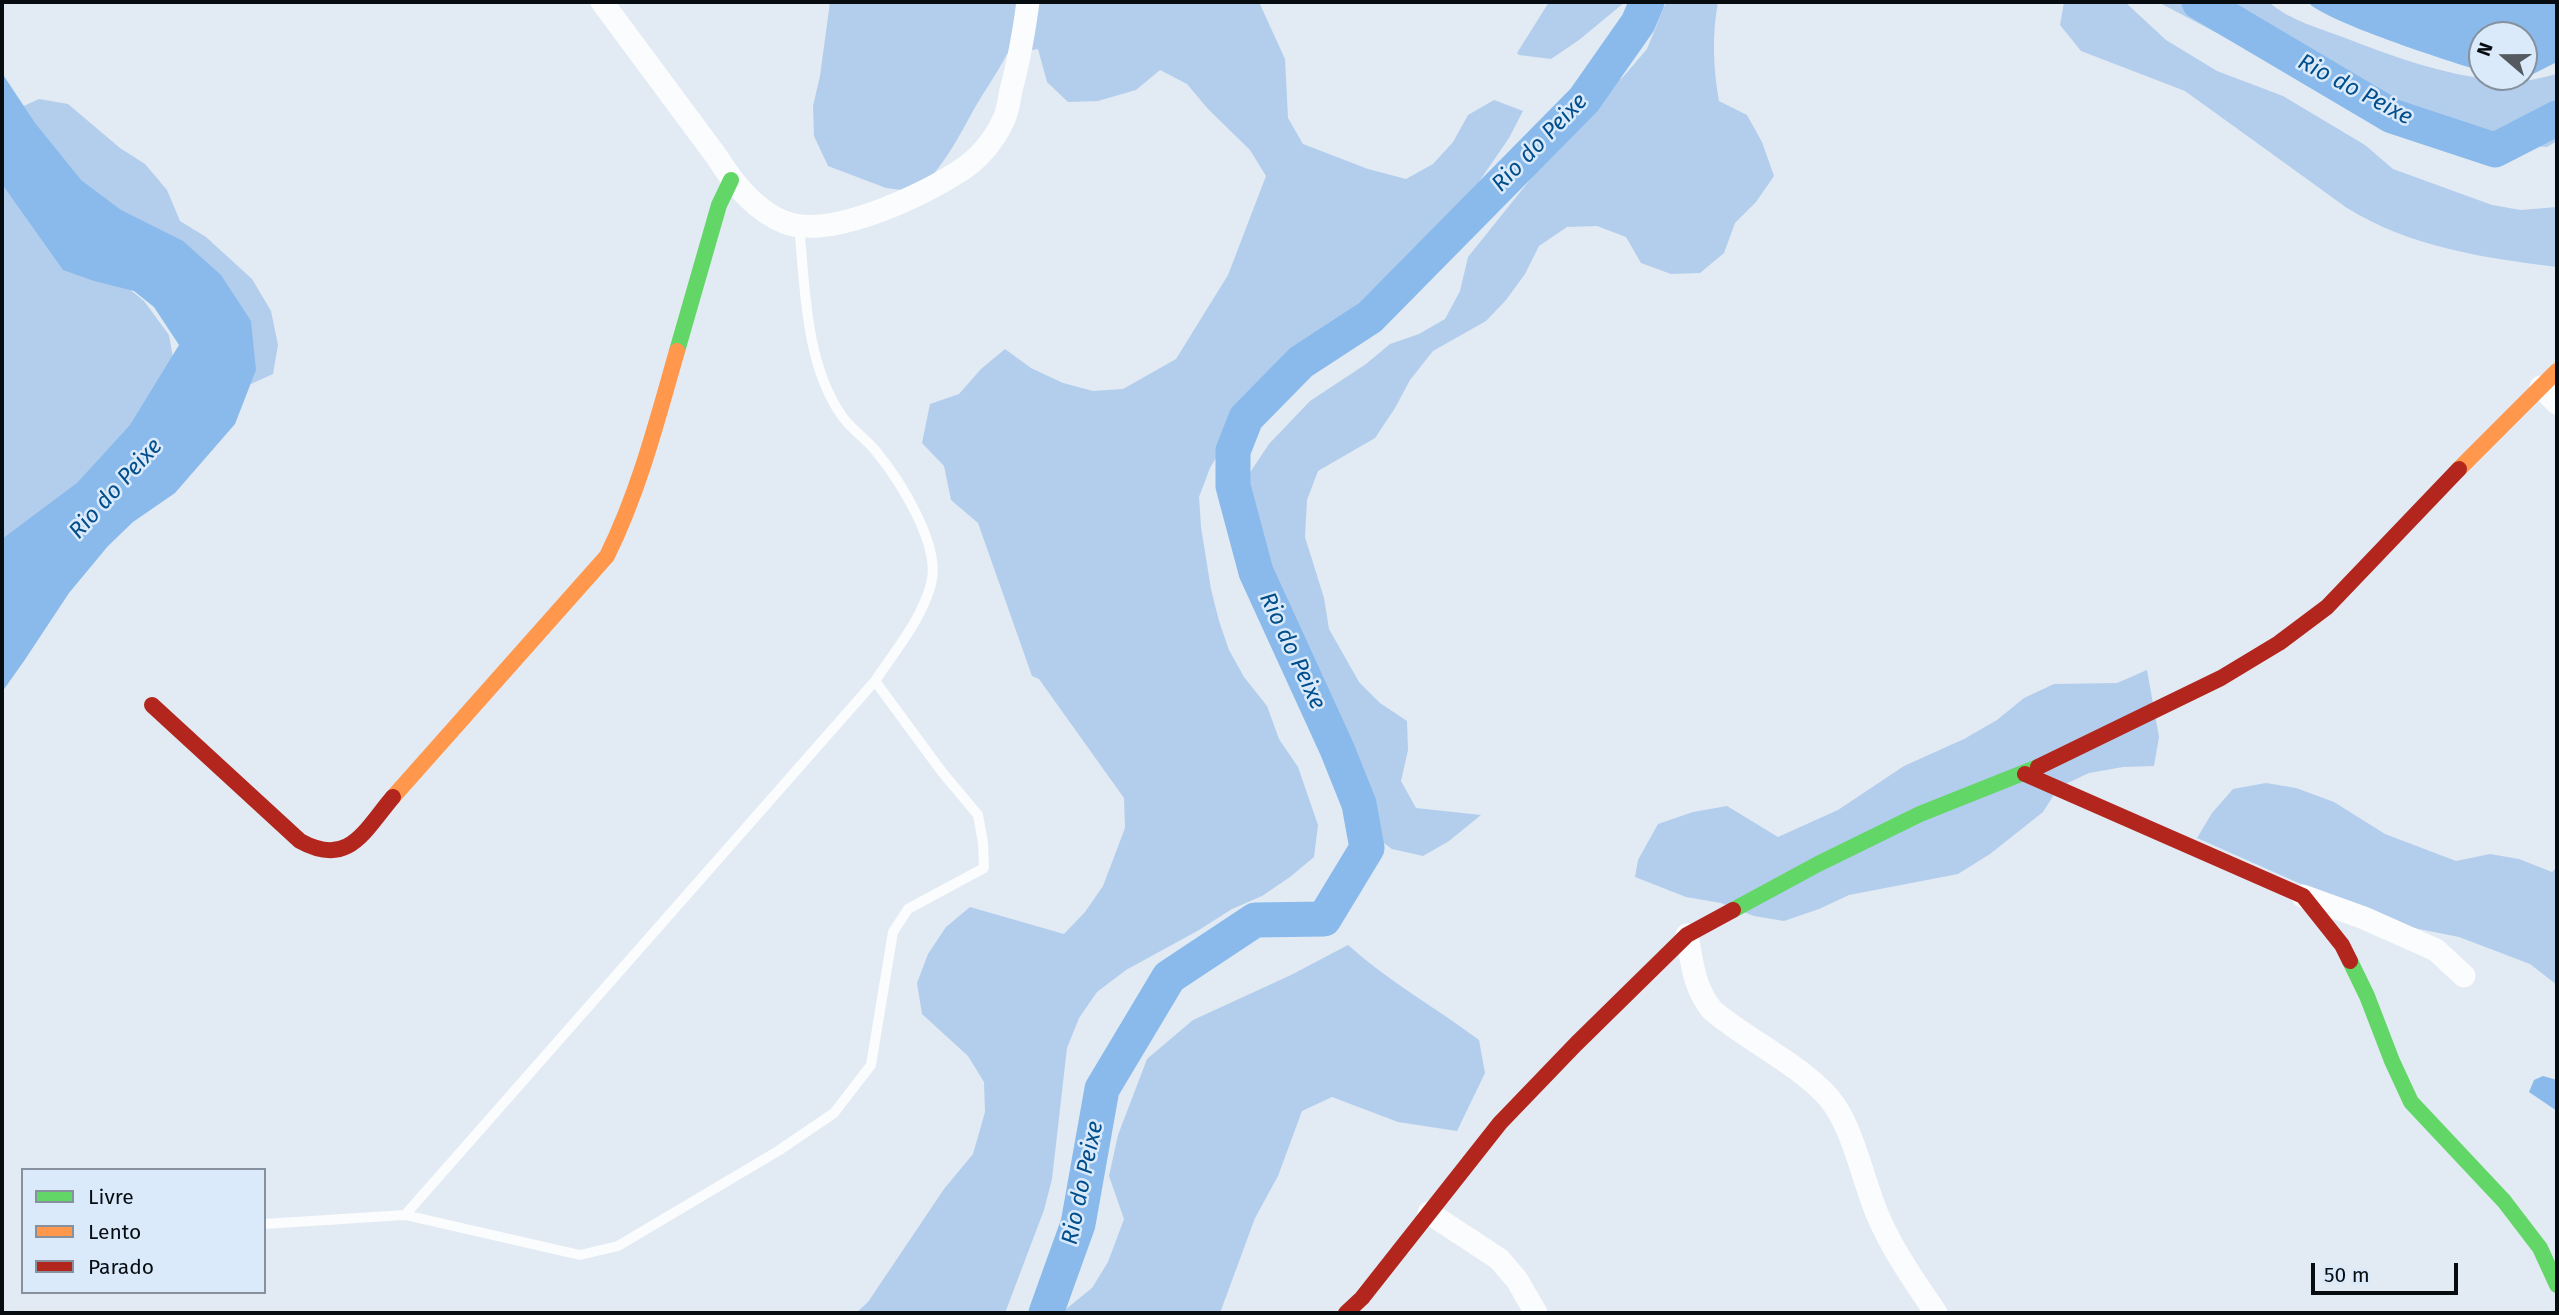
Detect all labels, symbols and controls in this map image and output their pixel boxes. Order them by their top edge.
north arrow [2468,21,2538,91]
text: N [2472,39,2498,59]
water label: Rio do Peixe [2293,48,2417,132]
water label: Rio do Peixe [1486,88,1594,198]
water label: Rio do Peixe [64,433,168,545]
water label: Rio do Peixe [1253,588,1331,714]
water label: Rio do Peixe [1056,1119,1110,1247]
legend [21,1168,266,1294]
text: Livre [88,1184,134,1210]
text: Lento [88,1219,141,1245]
scale bar [2314,1248,2461,1292]
text: Parado [88,1254,154,1280]
text: 50 m [2324,1262,2370,1288]

